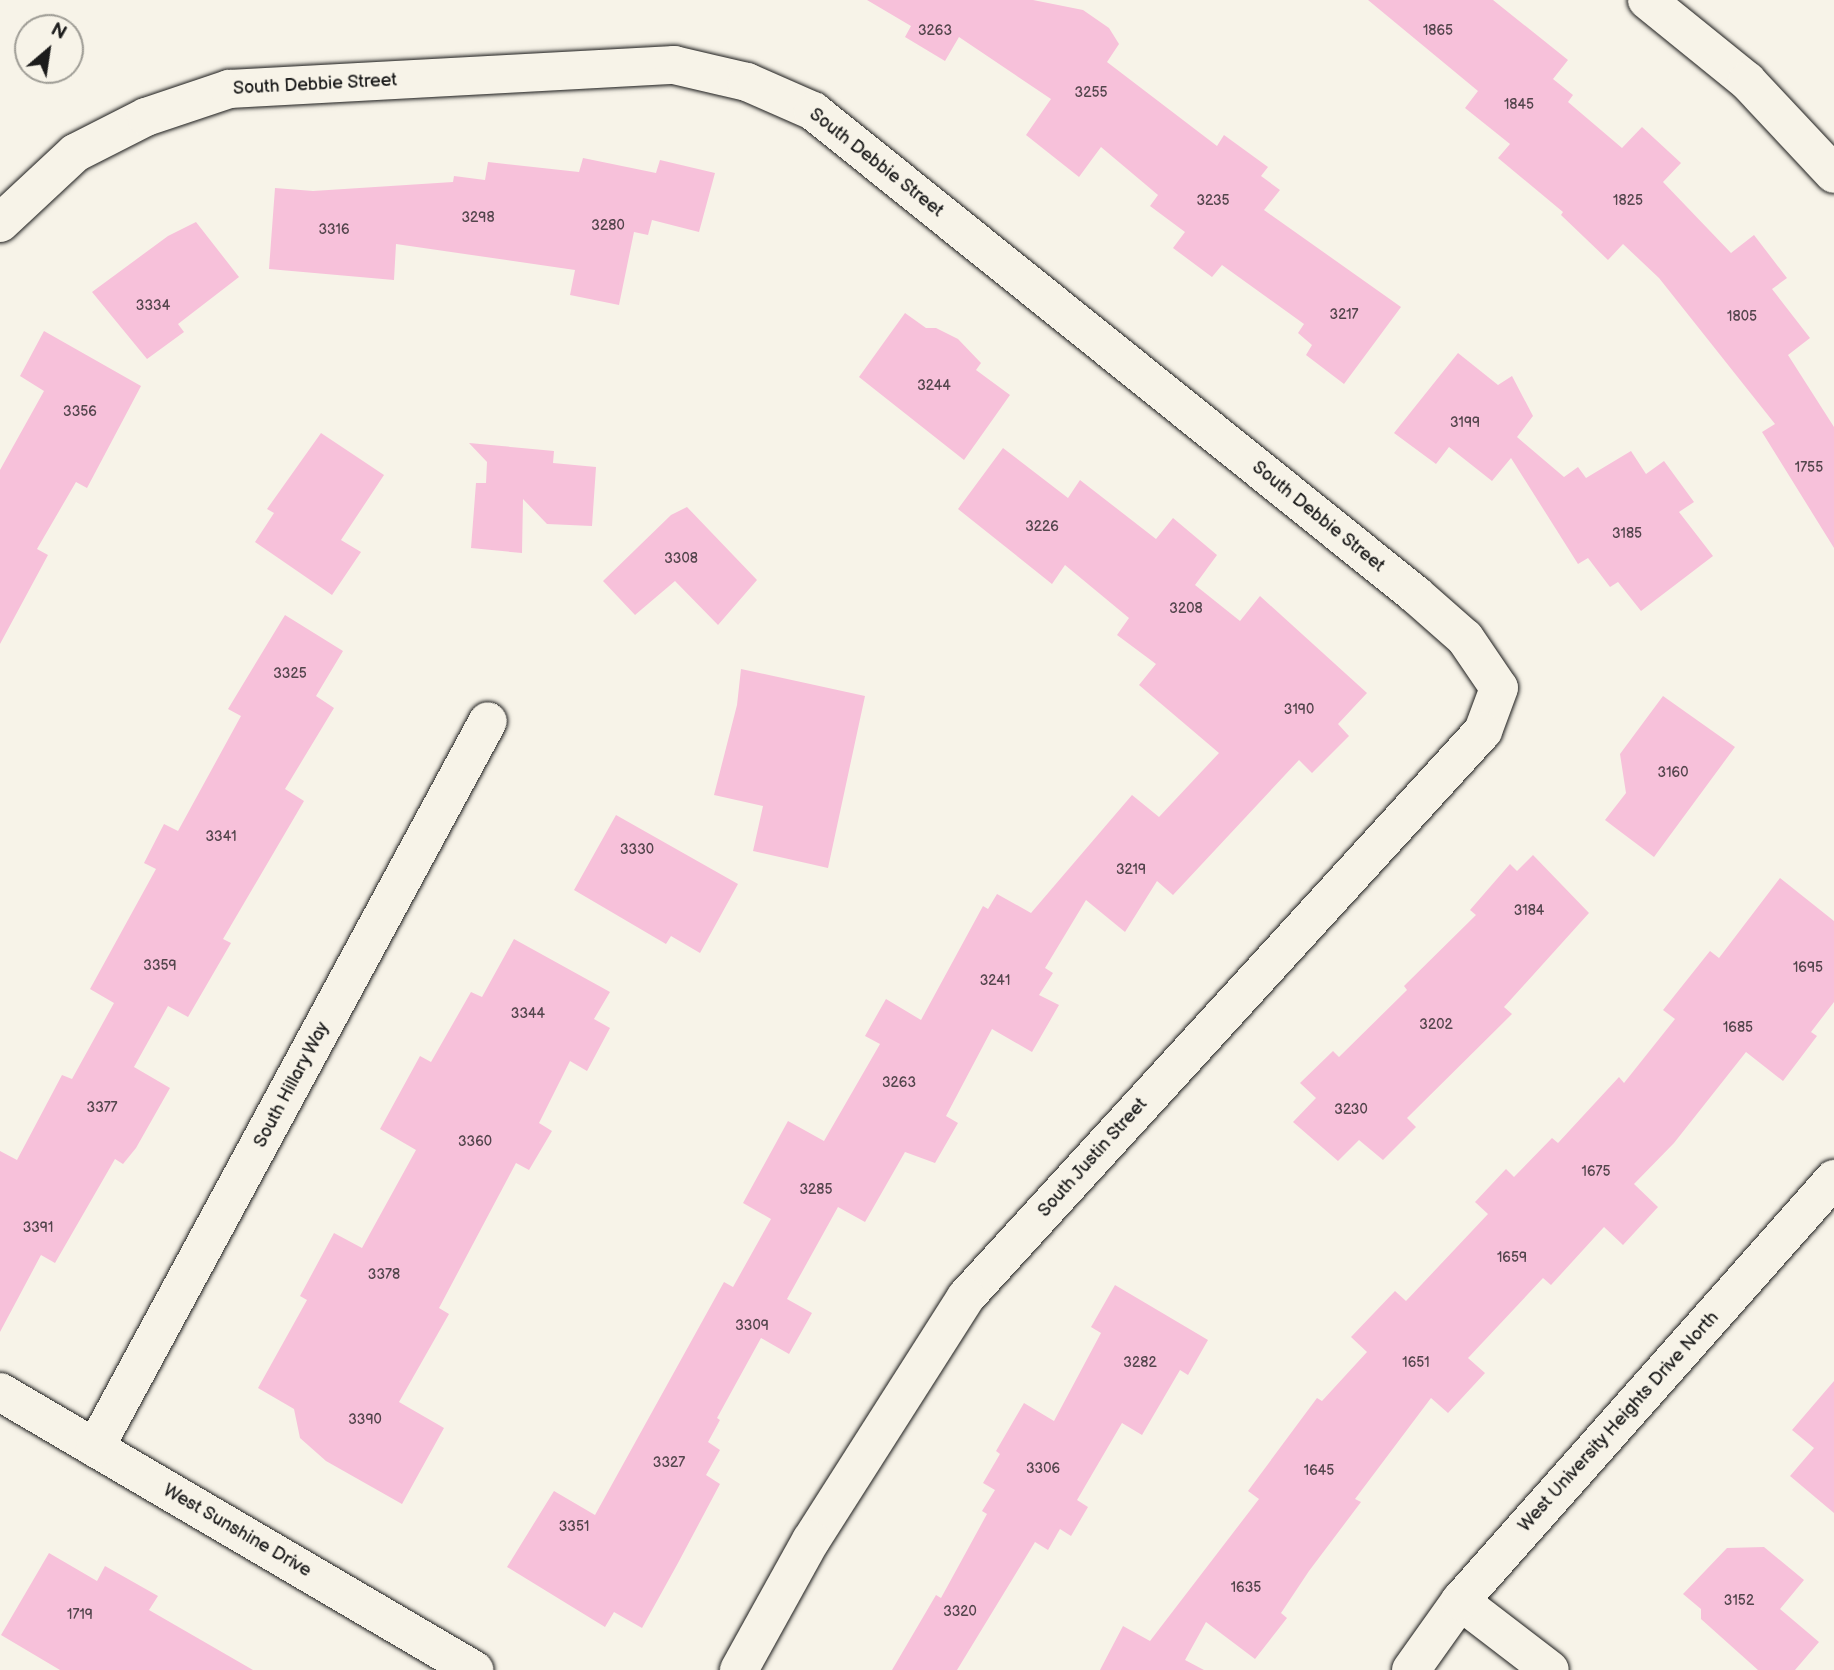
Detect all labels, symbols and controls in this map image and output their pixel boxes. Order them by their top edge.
north arrow [14,14,84,84]
text: N [47,18,70,45]
house number: 3263 [918,23,952,39]
house number: 1865 [1423,23,1453,39]
street label: South Debbie Street [232,70,398,100]
house number: 3255 [1075,85,1107,101]
house number: 1845 [1504,97,1534,113]
street label: South Debbie Street [805,104,947,222]
house number: 3235 [1196,193,1230,209]
house number: 1825 [1613,193,1643,209]
house number: 3298 [461,210,495,226]
house number: 3280 [591,218,625,234]
house number: 3316 [318,222,350,238]
house number: 3334 [136,298,170,314]
house number: 3217 [1330,307,1358,323]
house number: 1805 [1727,309,1757,325]
house number: 3244 [917,378,951,394]
house number: 3356 [63,404,97,420]
house number: 3199 [1450,415,1480,431]
street label: South Debbie Street [1247,457,1389,577]
house number: 1755 [1795,460,1823,476]
house number: 3226 [1025,519,1059,535]
house number: 3185 [1612,526,1642,542]
house number: 3308 [664,551,698,567]
house number: 3208 [1169,601,1203,617]
house number: 3325 [273,666,307,682]
house number: 3190 [1284,702,1314,718]
house number: 3160 [1658,765,1688,781]
house number: 3341 [205,829,237,845]
house number: 3330 [620,842,654,858]
house number: 3219 [1116,862,1146,878]
house number: 3184 [1514,903,1544,919]
house number: 3359 [143,958,177,974]
house number: 1695 [1793,960,1823,976]
house number: 3241 [980,973,1010,989]
house number: 3344 [511,1006,545,1022]
house number: 3202 [1419,1017,1453,1033]
street label: South Hillary Way [249,1018,335,1152]
house number: 1685 [1723,1020,1753,1036]
house number: 3263 [882,1075,916,1091]
street label: South Justin Street [1034,1094,1152,1222]
house number: 3377 [87,1100,117,1116]
house number: 3230 [1334,1102,1368,1118]
house number: 3360 [458,1134,492,1150]
house number: 1675 [1582,1164,1610,1180]
house number: 3285 [799,1182,833,1198]
house number: 3391 [23,1220,53,1236]
house number: 1659 [1497,1250,1527,1266]
house number: 3378 [368,1267,400,1283]
street label: West University Heights Drive North [1514,1307,1724,1537]
house number: 3309 [735,1318,769,1334]
house number: 3282 [1123,1355,1157,1371]
house number: 1651 [1402,1355,1430,1371]
house number: 3390 [348,1412,382,1428]
house number: 3327 [653,1455,685,1471]
house number: 3306 [1026,1461,1060,1477]
house number: 1645 [1304,1463,1334,1479]
street label: West Sunshine Drive [159,1480,315,1582]
house number: 3351 [559,1519,589,1535]
house number: 1635 [1231,1580,1261,1596]
house number: 3152 [1724,1593,1754,1609]
house number: 3320 [943,1604,977,1620]
house number: 1719 [67,1607,93,1623]

